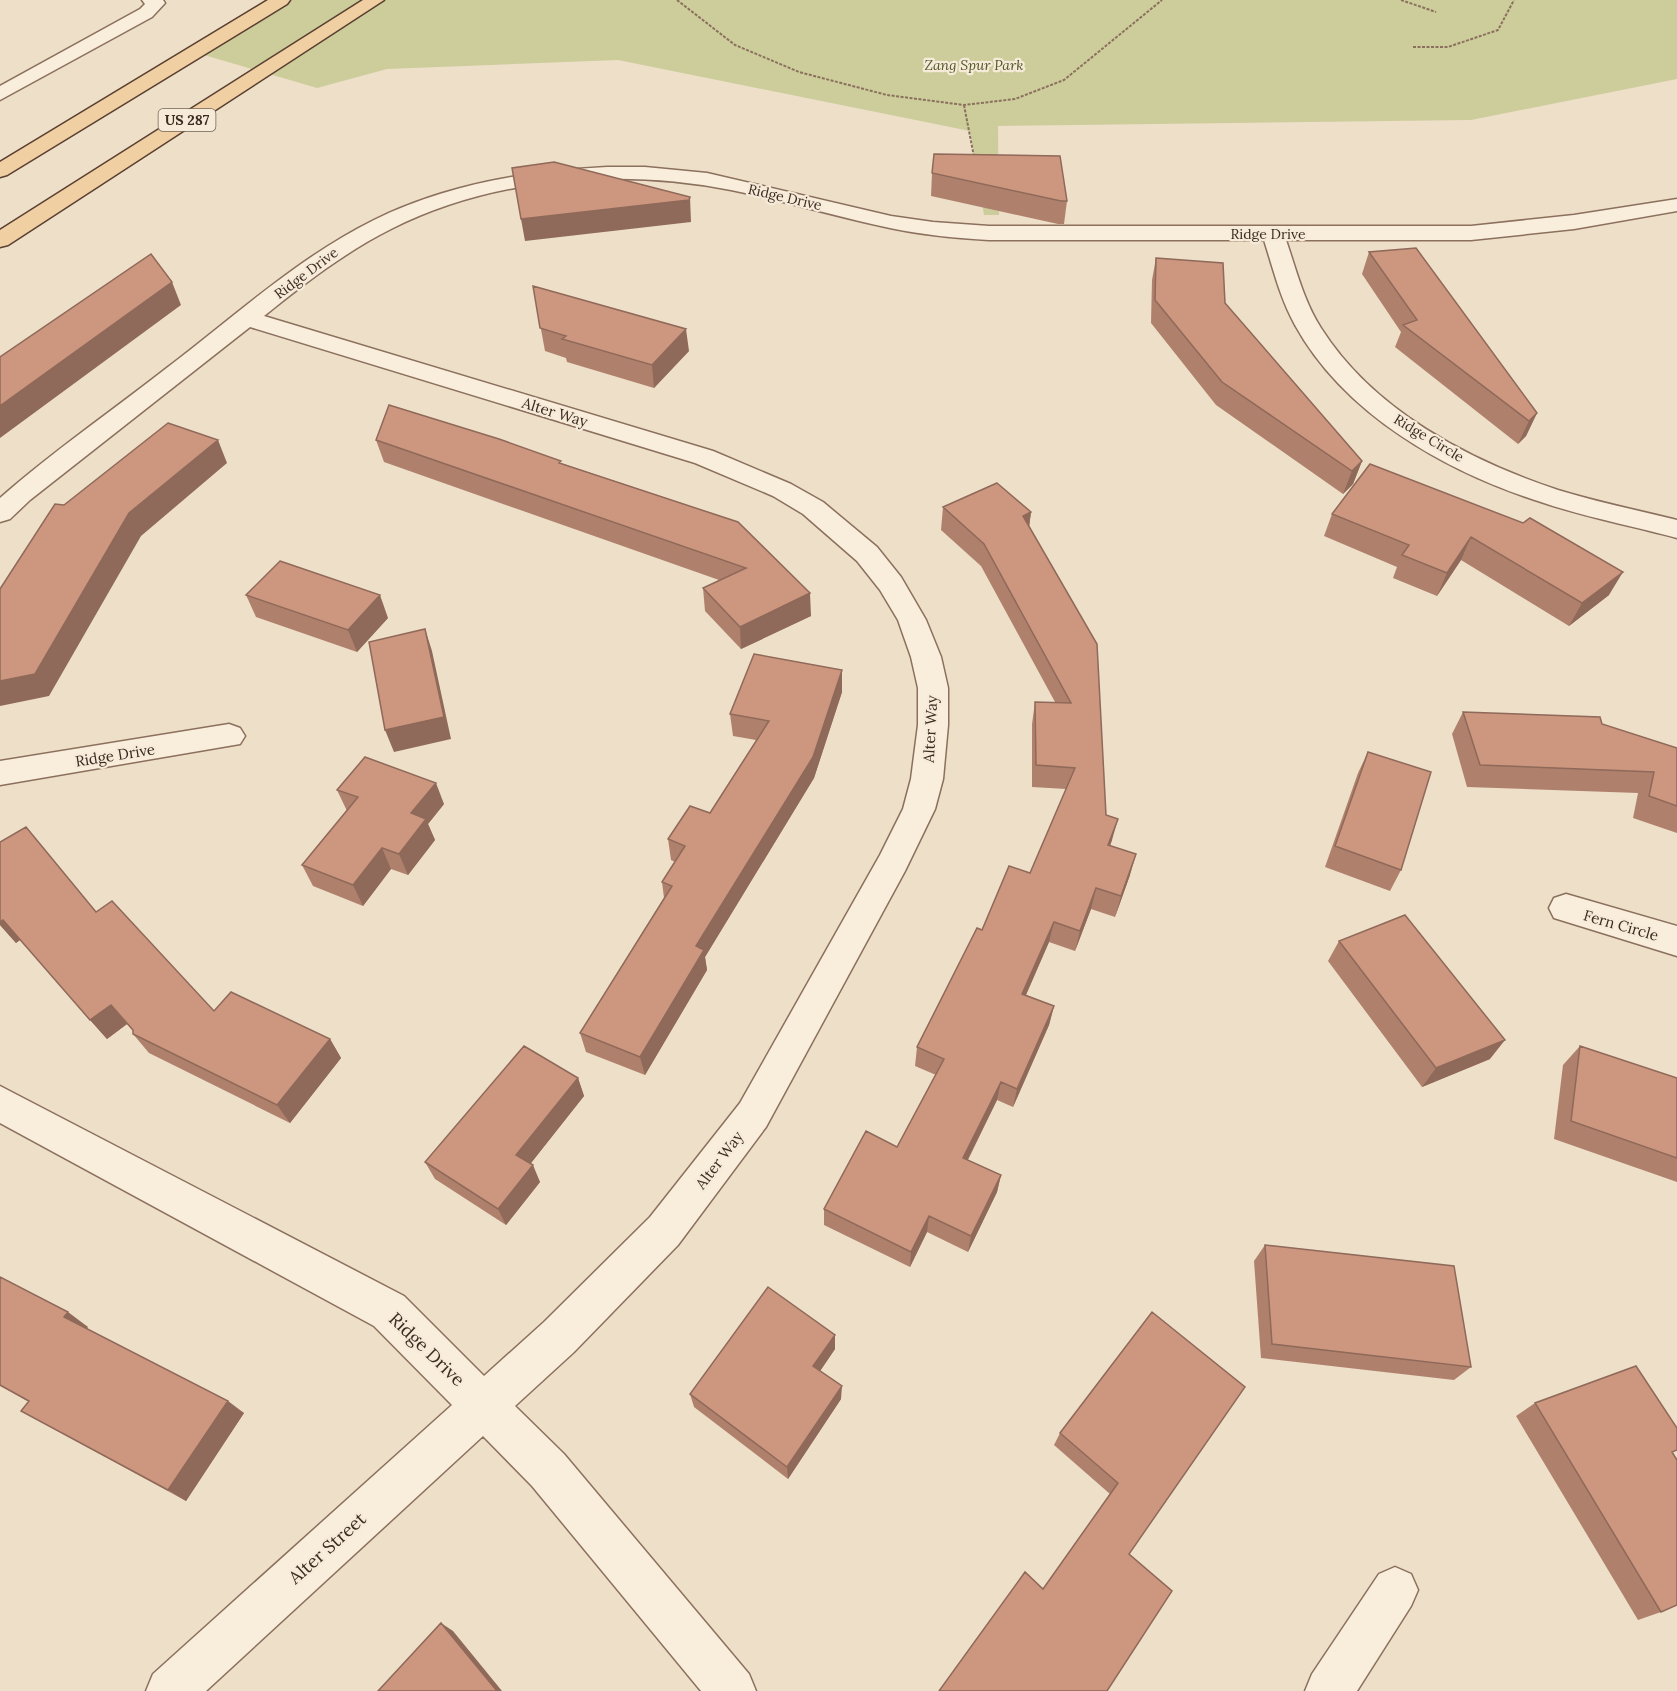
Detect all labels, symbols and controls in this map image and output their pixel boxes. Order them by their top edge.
park label: Zang Spur Park [924,56,1024,74]
road number: US 287 [158,109,216,131]
street label: Ridge Drive [746,180,824,214]
street label: Ridge Drive [1230,225,1306,243]
street label: Ridge Drive [271,243,342,303]
street label: Alter Way [519,393,590,431]
street label: Ridge Circle [1391,410,1468,466]
street label: Alter Way [919,695,941,764]
street label: Ridge Drive [74,739,156,771]
street label: Fern Circle [1581,905,1661,945]
street label: Alter Way [690,1127,747,1194]
street label: Ridge Drive [384,1307,470,1391]
street label: Alter Street [283,1507,371,1589]

